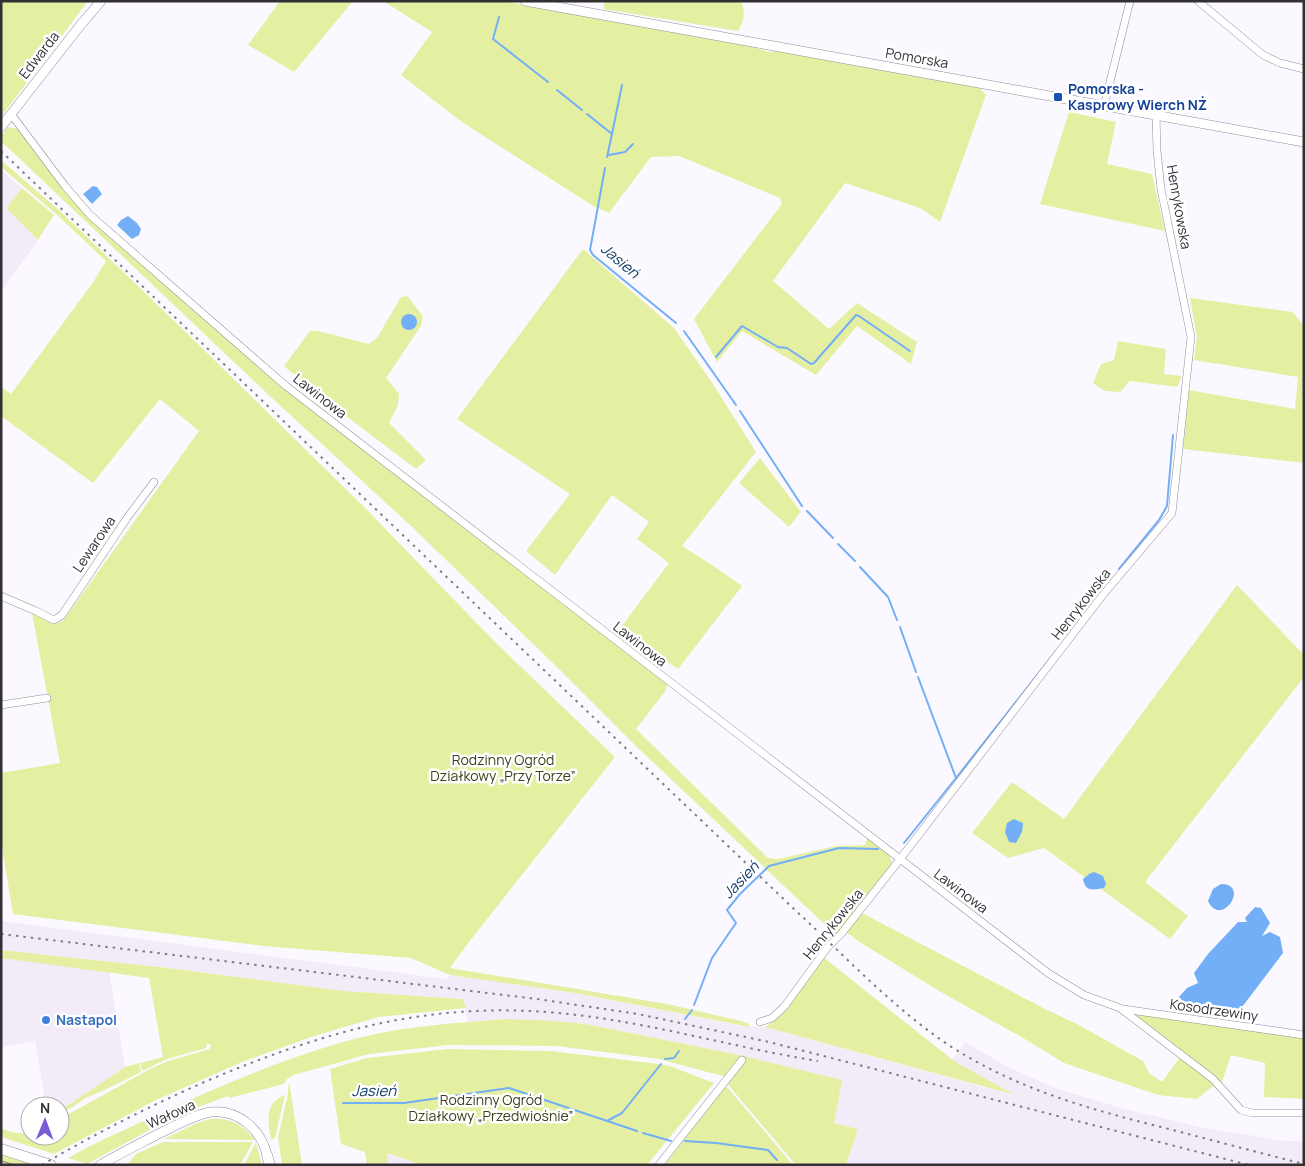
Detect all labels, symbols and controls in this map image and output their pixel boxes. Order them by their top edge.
street label: Edwarda [14,27,63,82]
street label: Pomorska [884,43,950,72]
place label: Pomorska - Kasprowy Wierch NŻ [1068,79,1207,114]
marker: Pomorska - Kasprowy Wierch NŻ [1052,91,1064,103]
street label: Henrykowska [1163,163,1196,251]
water label: Jasień [597,238,645,284]
street label: Lawinowa [290,369,351,422]
street label: Lewarowa [68,512,119,576]
street label: Henrykowska [1047,564,1114,643]
street label: Lawinowa [610,617,671,670]
park label: Rodzinny Ogród Działkowy „Przy Torze” [430,750,576,785]
water label: Jasień [718,856,764,903]
street label: Lawinowa [930,864,992,917]
street label: Henrykowska [798,884,867,963]
street label: Kosodrzewiny [1169,994,1260,1025]
place label: Nastapol [56,1010,117,1029]
marker: Nastapol [40,1014,52,1026]
water label: Jasień [352,1080,397,1101]
park label: Rodzinny Ogród Działkowy „Przedwiośnie” [409,1090,573,1125]
street label: Wałowa [143,1094,198,1133]
north arrow [20,1096,70,1146]
text: N [40,1098,50,1117]

